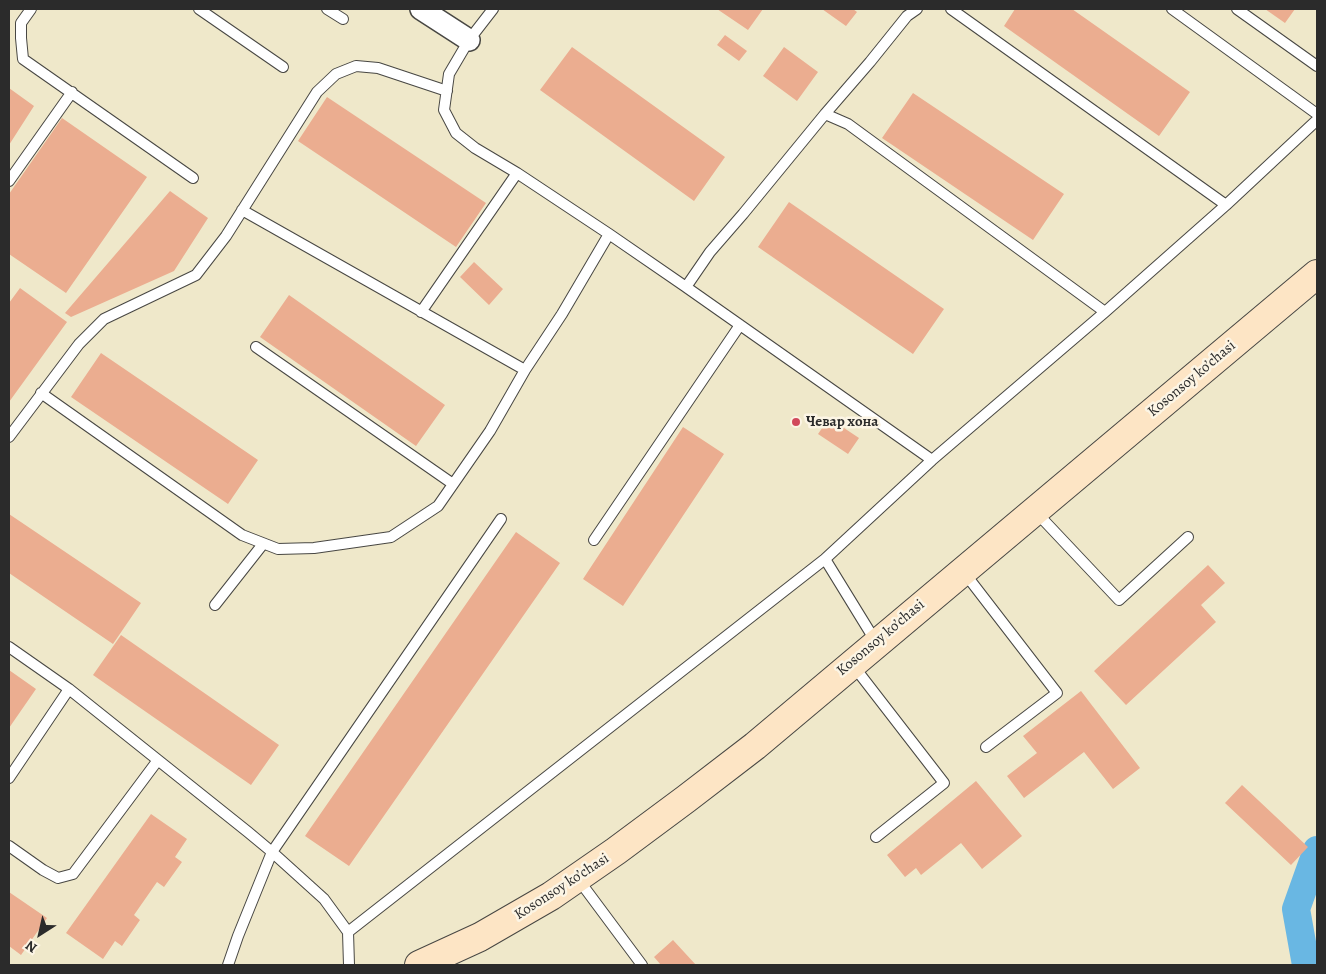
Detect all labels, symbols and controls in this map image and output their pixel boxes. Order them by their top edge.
street label: Kosonsoy ko’chasi [1144,337,1240,421]
place label: Чевар хона [806,413,878,431]
marker: Чевар хона [790,416,802,428]
street label: Kosonsoy ko’chasi [833,596,929,680]
street label: Kosonsoy ko’chasi [511,850,613,924]
north arrow [15,909,65,959]
text: N [21,936,41,957]

